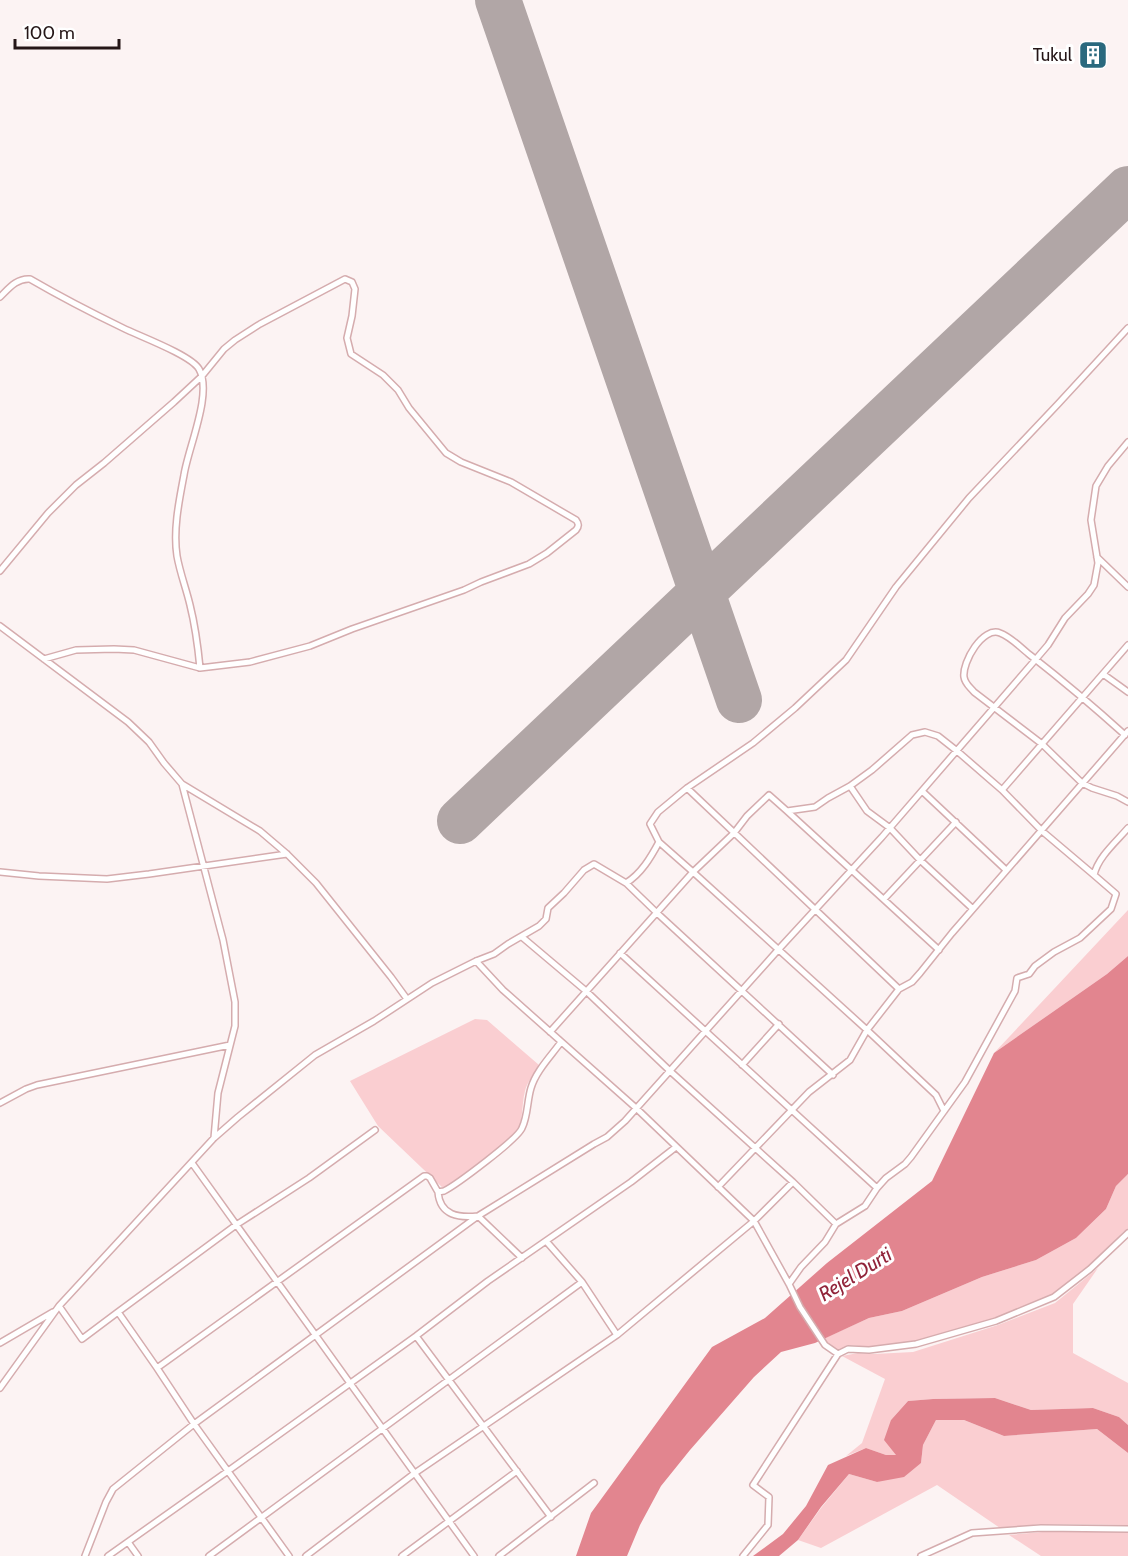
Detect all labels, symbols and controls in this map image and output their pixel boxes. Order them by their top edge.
scale bar [15,12,118,50]
text: 100 m [24,22,75,44]
building icon: Tukul [1077,39,1109,71]
place label: Tukul [1033,44,1073,66]
water label: Rejel Durti [814,1242,897,1306]

